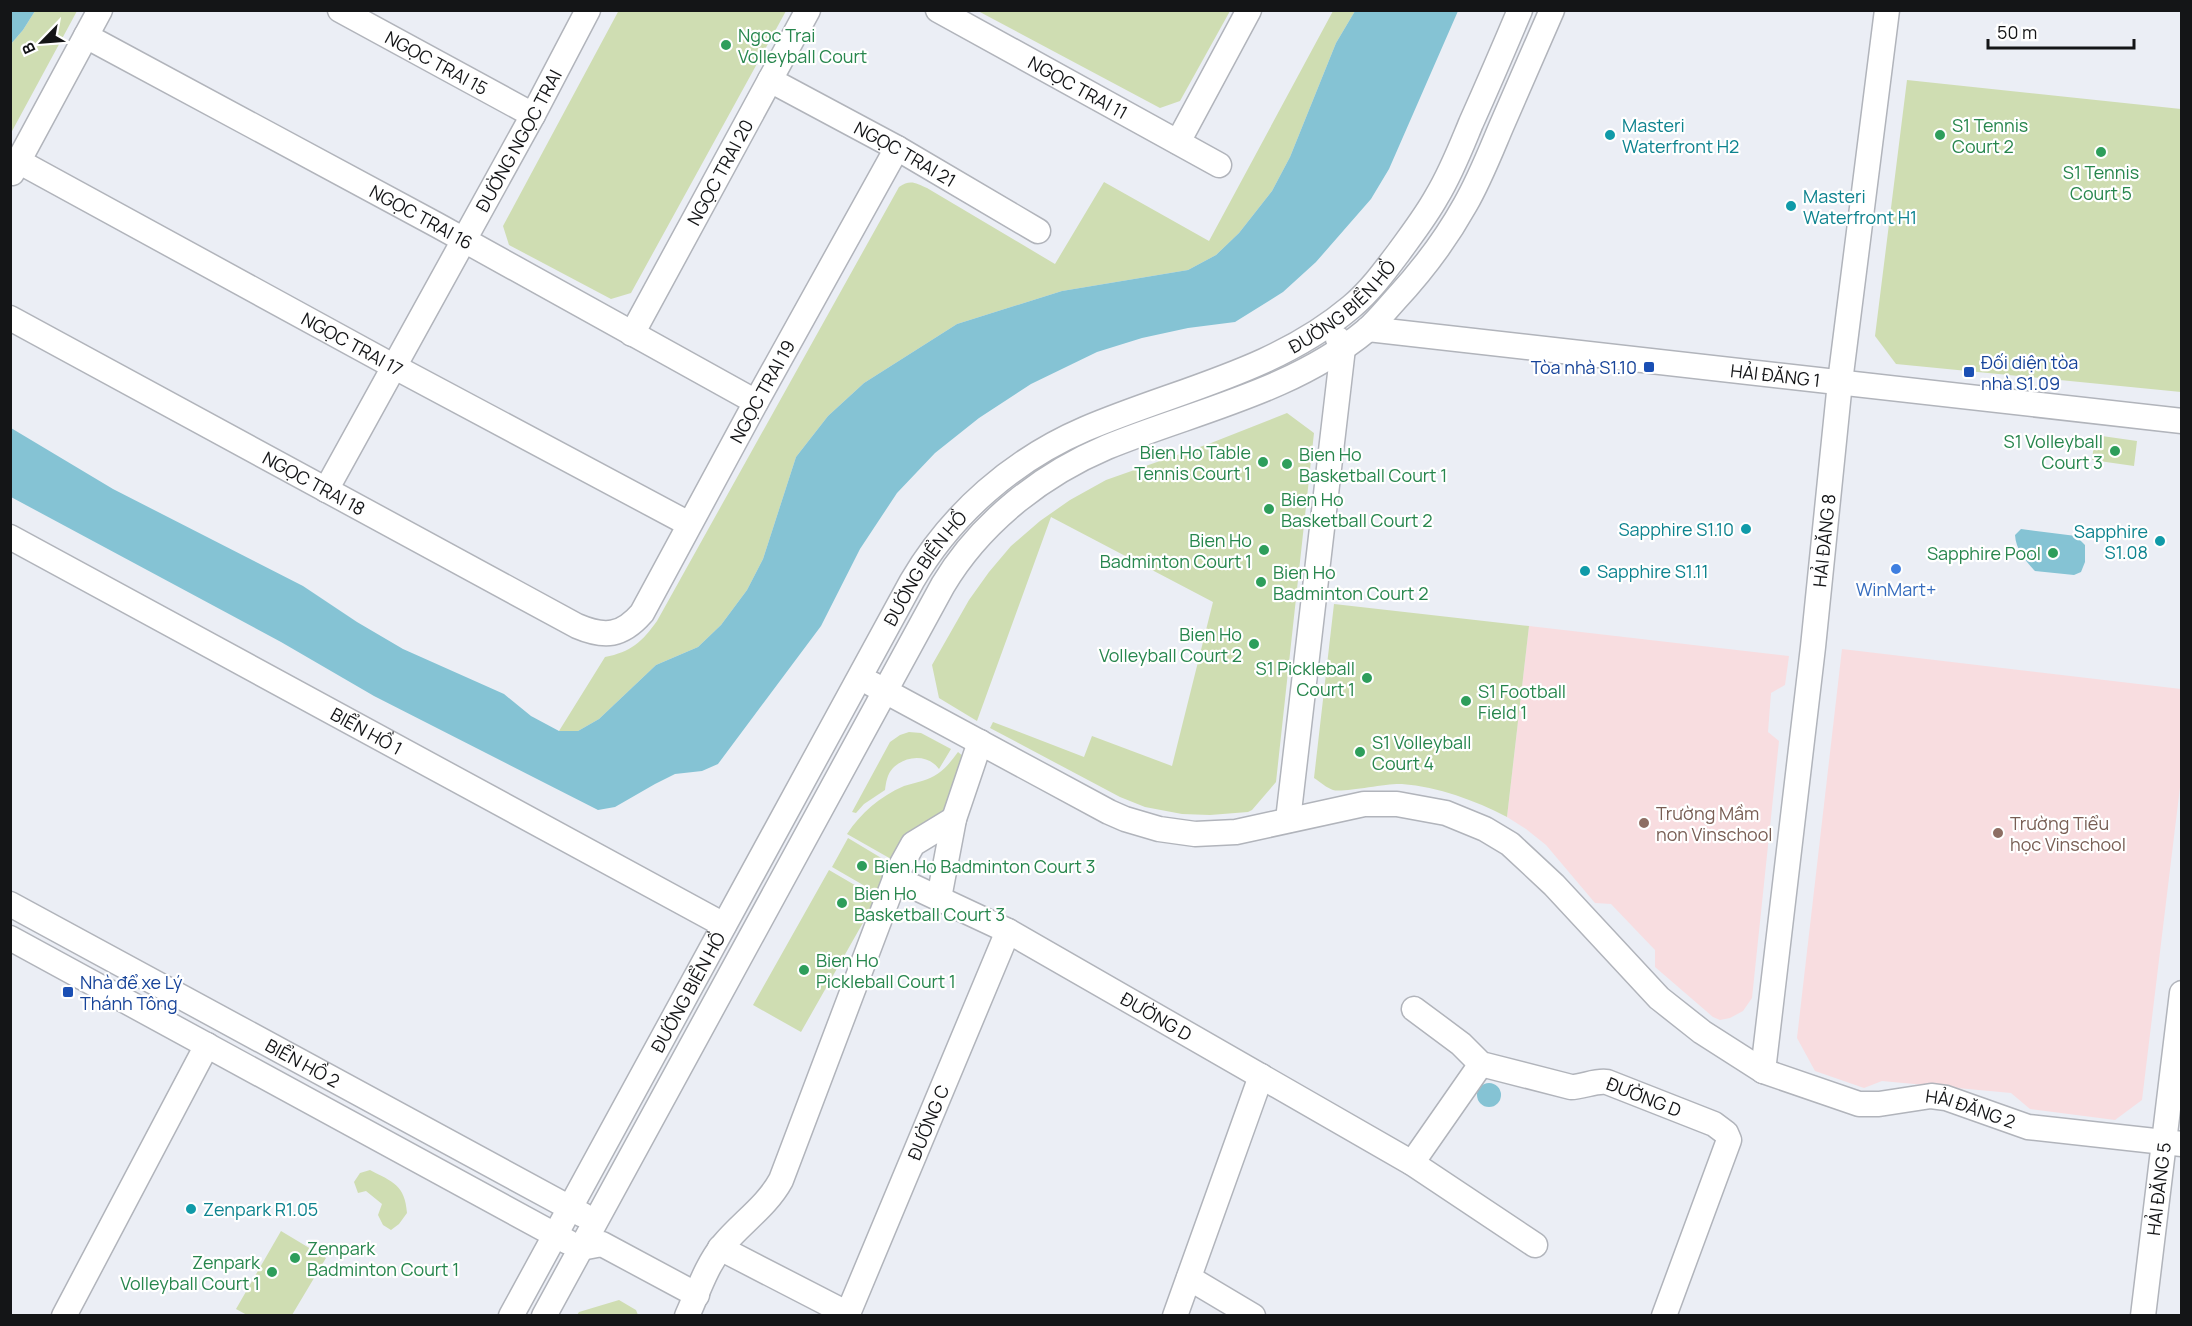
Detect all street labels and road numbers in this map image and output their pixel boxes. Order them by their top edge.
street label: NGỌC TRAI 15 [381,25,492,100]
street label: NGỌC TRAI 11 [1024,50,1132,124]
street label: ĐƯỜNG NGỌC TRAI [470,65,567,216]
street label: NGỌC TRAI 20 [681,115,758,230]
street label: NGỌC TRAI 21 [850,115,960,192]
street label: NGỌC TRAI 16 [366,179,477,255]
street label: ĐƯỜNG BIỂN HỒ [1284,255,1401,358]
street label: NGỌC TRAI 17 [297,306,407,381]
street label: NGỌC TRAI 19 [724,336,800,447]
street label: HẢI ĐĂNG 1 [1729,358,1822,392]
street label: NGỌC TRAI 18 [258,446,370,521]
street label: HẢI ĐĂNG 8 [1807,493,1841,588]
street label: ĐƯỜNG BIỂN HỒ [878,505,972,630]
street label: BIỂN HỒ 1 [327,702,407,760]
street label: ĐƯỜNG BIỂN HỒ [645,927,730,1056]
street label: ĐƯỜNG D [1116,986,1196,1046]
street label: BIỂN HỒ 2 [261,1033,344,1093]
street label: ĐƯỜNG D [1603,1071,1685,1122]
street label: ĐƯỜNG C [902,1081,954,1163]
street label: HẢI ĐĂNG 2 [1924,1083,2019,1134]
street label: HẢI ĐĂNG 5 [2141,1141,2176,1237]

